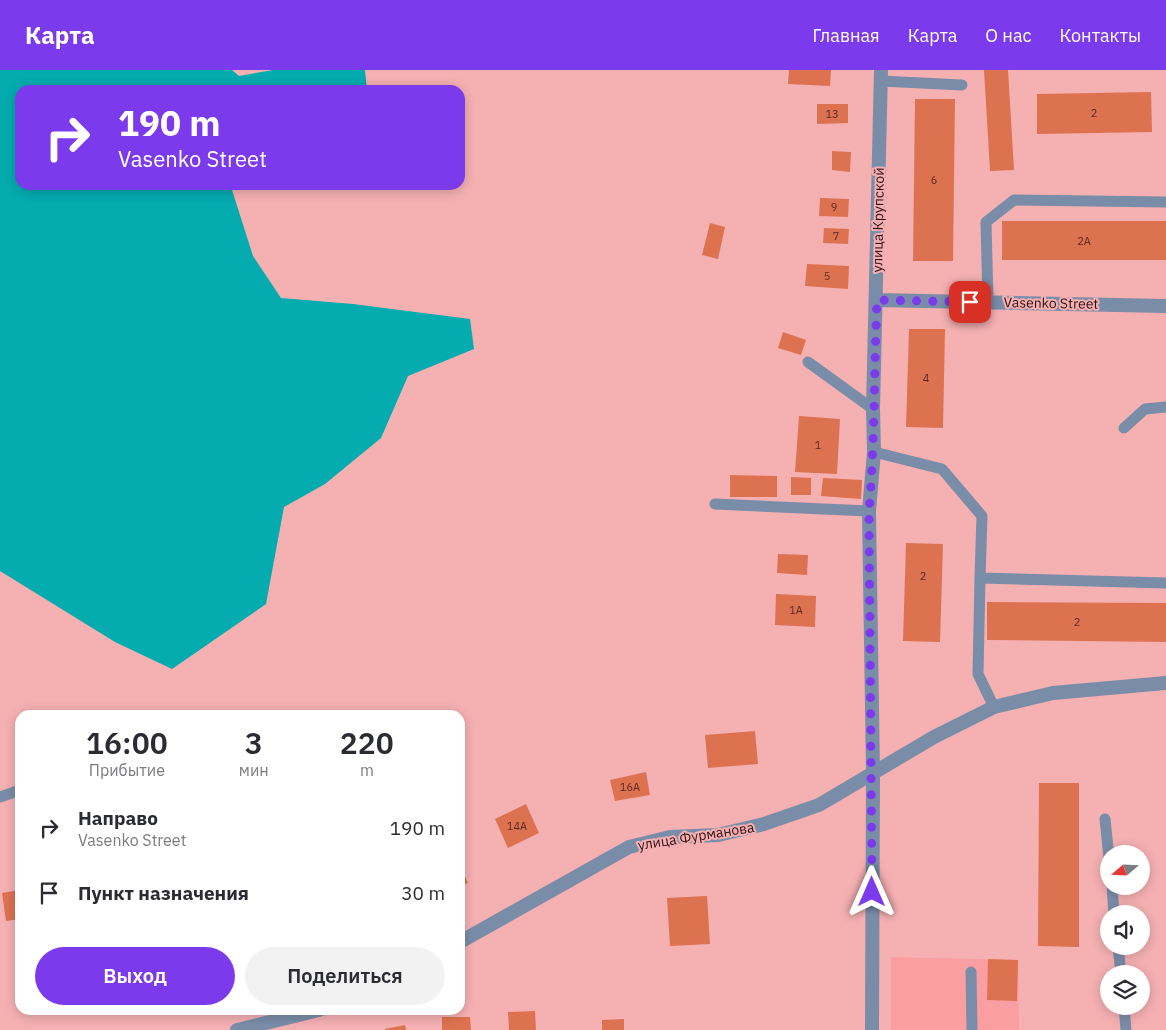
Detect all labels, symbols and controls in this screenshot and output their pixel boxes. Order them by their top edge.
text: Карта [25,19,95,51]
text: Главная [812,24,880,47]
text: Карта [908,24,957,47]
text: О нас [985,24,1032,47]
text: Контакты [1060,24,1141,47]
text: 190 m [118,100,221,146]
icon: right [35,105,100,170]
house number: 2 [1091,106,1097,120]
house number: 13 [825,107,839,121]
text: Vasenko Street [118,144,267,173]
street label: улица Крупской [868,167,888,273]
house number: 6 [931,173,937,187]
house number: 9 [831,200,837,214]
house number: 7 [833,229,839,243]
house number: 2А [1077,234,1091,248]
house number: 5 [824,269,830,283]
pin [949,281,991,323]
icon: arrive [956,288,984,316]
street label: Vasenko Street [1003,293,1099,313]
house number: 4 [923,371,930,385]
house number: 1 [815,438,822,452]
house number: 2 [920,569,926,583]
house number: 1А [789,603,803,617]
house number: 2 [1074,615,1080,629]
text: 16:00 [86,723,168,762]
text: 3 [245,723,263,762]
text: 220 [340,723,394,762]
text: Прибытие [89,760,165,780]
text: мин [239,760,269,780]
text: m [360,760,374,780]
house number: 16А [620,780,640,794]
text: Направо [78,806,158,830]
icon: right [35,814,63,842]
text: 190 m [390,816,445,840]
street label: улица Фурманова [637,818,756,854]
house number: 14А [507,819,527,833]
text: Vasenko Street [78,830,186,850]
north arrow [1100,845,1150,895]
map controls [1100,845,1150,1015]
position arrow [845,865,897,917]
icon: arrive [35,879,63,907]
text: Пункт назначения [78,881,249,905]
text: 30 m [401,881,445,905]
button: sound [1100,905,1150,955]
button: Выход [35,947,235,1005]
button: Поделиться [245,947,445,1005]
button: layers [1100,965,1150,1015]

